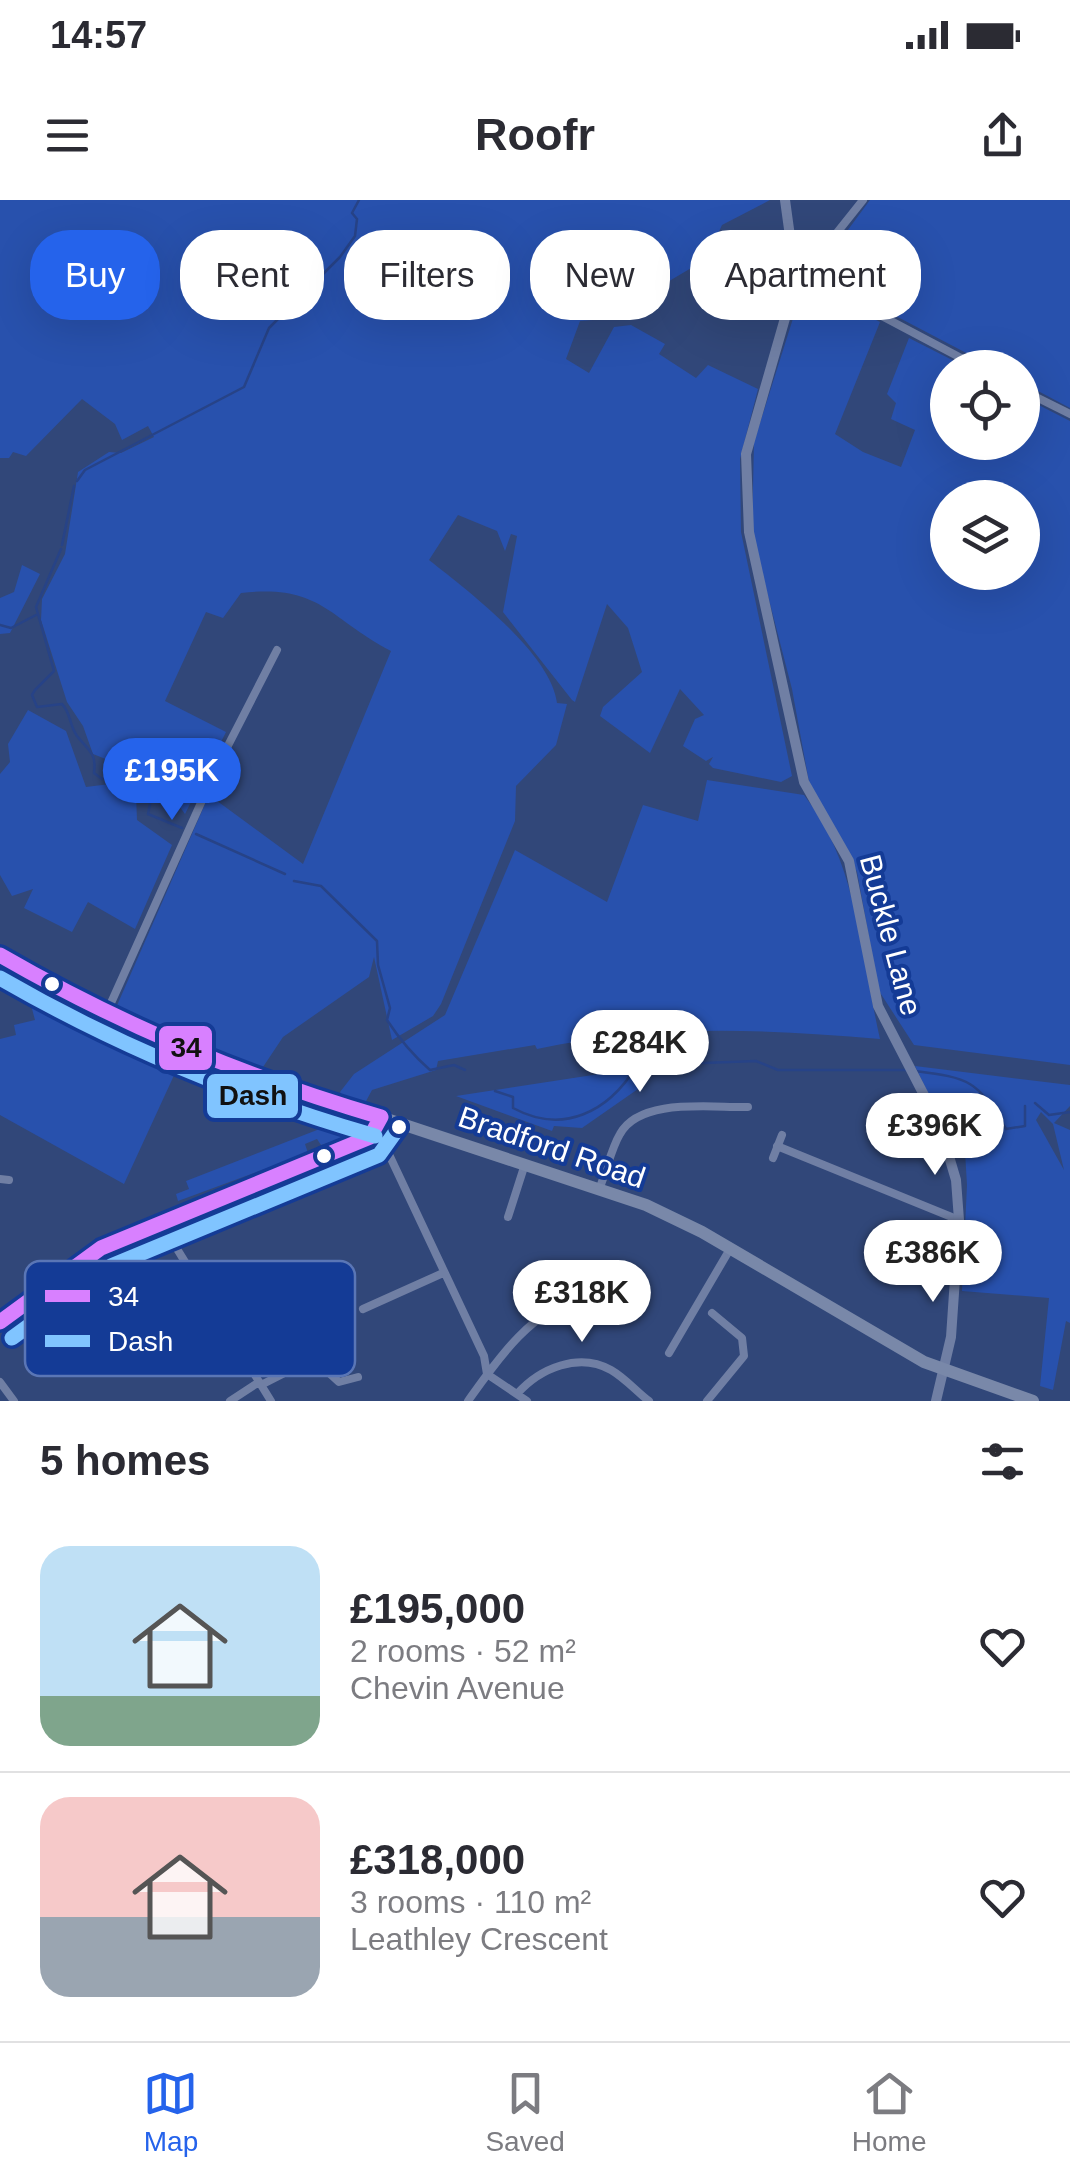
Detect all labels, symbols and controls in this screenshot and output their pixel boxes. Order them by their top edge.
text: 14:57 [50,14,147,56]
icon: menu [40,108,95,163]
icon: share [975,108,1030,163]
text: Roofr [475,109,595,160]
chip: Buy [30,230,160,320]
chip: Rent [180,230,324,320]
chip: Filters [344,230,510,320]
chip: New [530,230,670,320]
chip: Apartment [690,230,921,320]
map controls [930,350,1040,590]
button: locate [930,350,1040,460]
button: layers [930,480,1040,590]
pin: £195K [102,738,242,823]
text: £195K [125,752,219,788]
street label: Buckle Lane [854,851,928,1019]
unlabelled marker [42,974,62,994]
pin: £284K [570,1010,710,1095]
line badge: 34 [157,1024,214,1072]
text: £284K [593,1024,687,1060]
text: 34 [170,1032,202,1063]
line badge: Dash [205,1072,300,1120]
text: Dash [219,1080,287,1111]
pin: £396K [865,1093,1005,1178]
street label: Bradford Road [454,1100,650,1194]
text: £396K [888,1107,982,1143]
unlabelled marker [389,1117,409,1137]
unlabelled marker [314,1146,334,1166]
pin: £386K [863,1220,1003,1305]
text: £386K [886,1234,980,1270]
pin: £318K [512,1260,652,1345]
legend [25,1261,355,1376]
text: £318K [535,1274,629,1310]
text: 34 [108,1281,139,1312]
text: Dash [108,1326,173,1357]
icon: filters [975,1434,1030,1489]
text: 5 homes [40,1437,210,1484]
text: £195,000 [350,1585,525,1632]
icon: home [120,1586,240,1706]
icon: heart [975,1619,1030,1674]
text: 2 rooms · 52 m² [350,1633,576,1669]
text: Chevin Avenue [350,1670,565,1706]
text: £318,000 [350,1836,525,1883]
icon: home [120,1837,240,1957]
icon: heart [975,1870,1030,1925]
text: 3 rooms · 110 m² [350,1884,591,1920]
text: Leathley Crescent [350,1921,608,1957]
tab: Map [143,2066,198,2158]
tab: Saved [485,2066,565,2158]
tab: Home [852,2066,926,2158]

